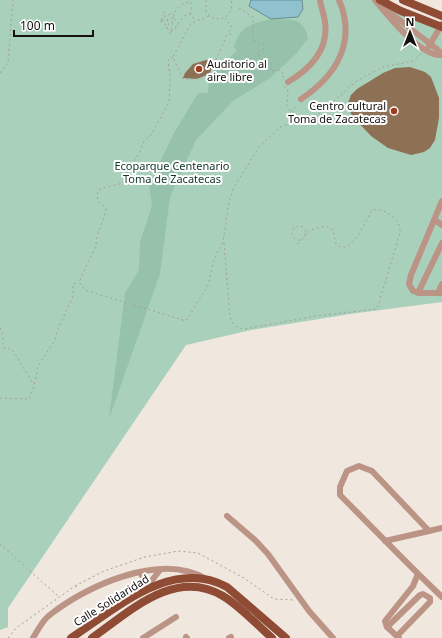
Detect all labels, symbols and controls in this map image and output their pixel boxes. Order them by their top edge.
scale bar [14,12,93,38]
north arrow [390,12,430,52]
text: N [406,14,414,29]
text: 100 m [20,17,55,34]
place label: Auditorio al aire libre [207,56,267,84]
marker: Auditorio al aire libre [194,64,204,74]
place label: Centro cultural Toma de Zacatecas [288,98,386,126]
marker: Centro cultural Toma de Zacatecas [389,106,399,116]
park label: Ecoparque Centenario Toma de Zacatecas [114,158,230,186]
street label: Calle Solidaridad [70,571,152,629]

